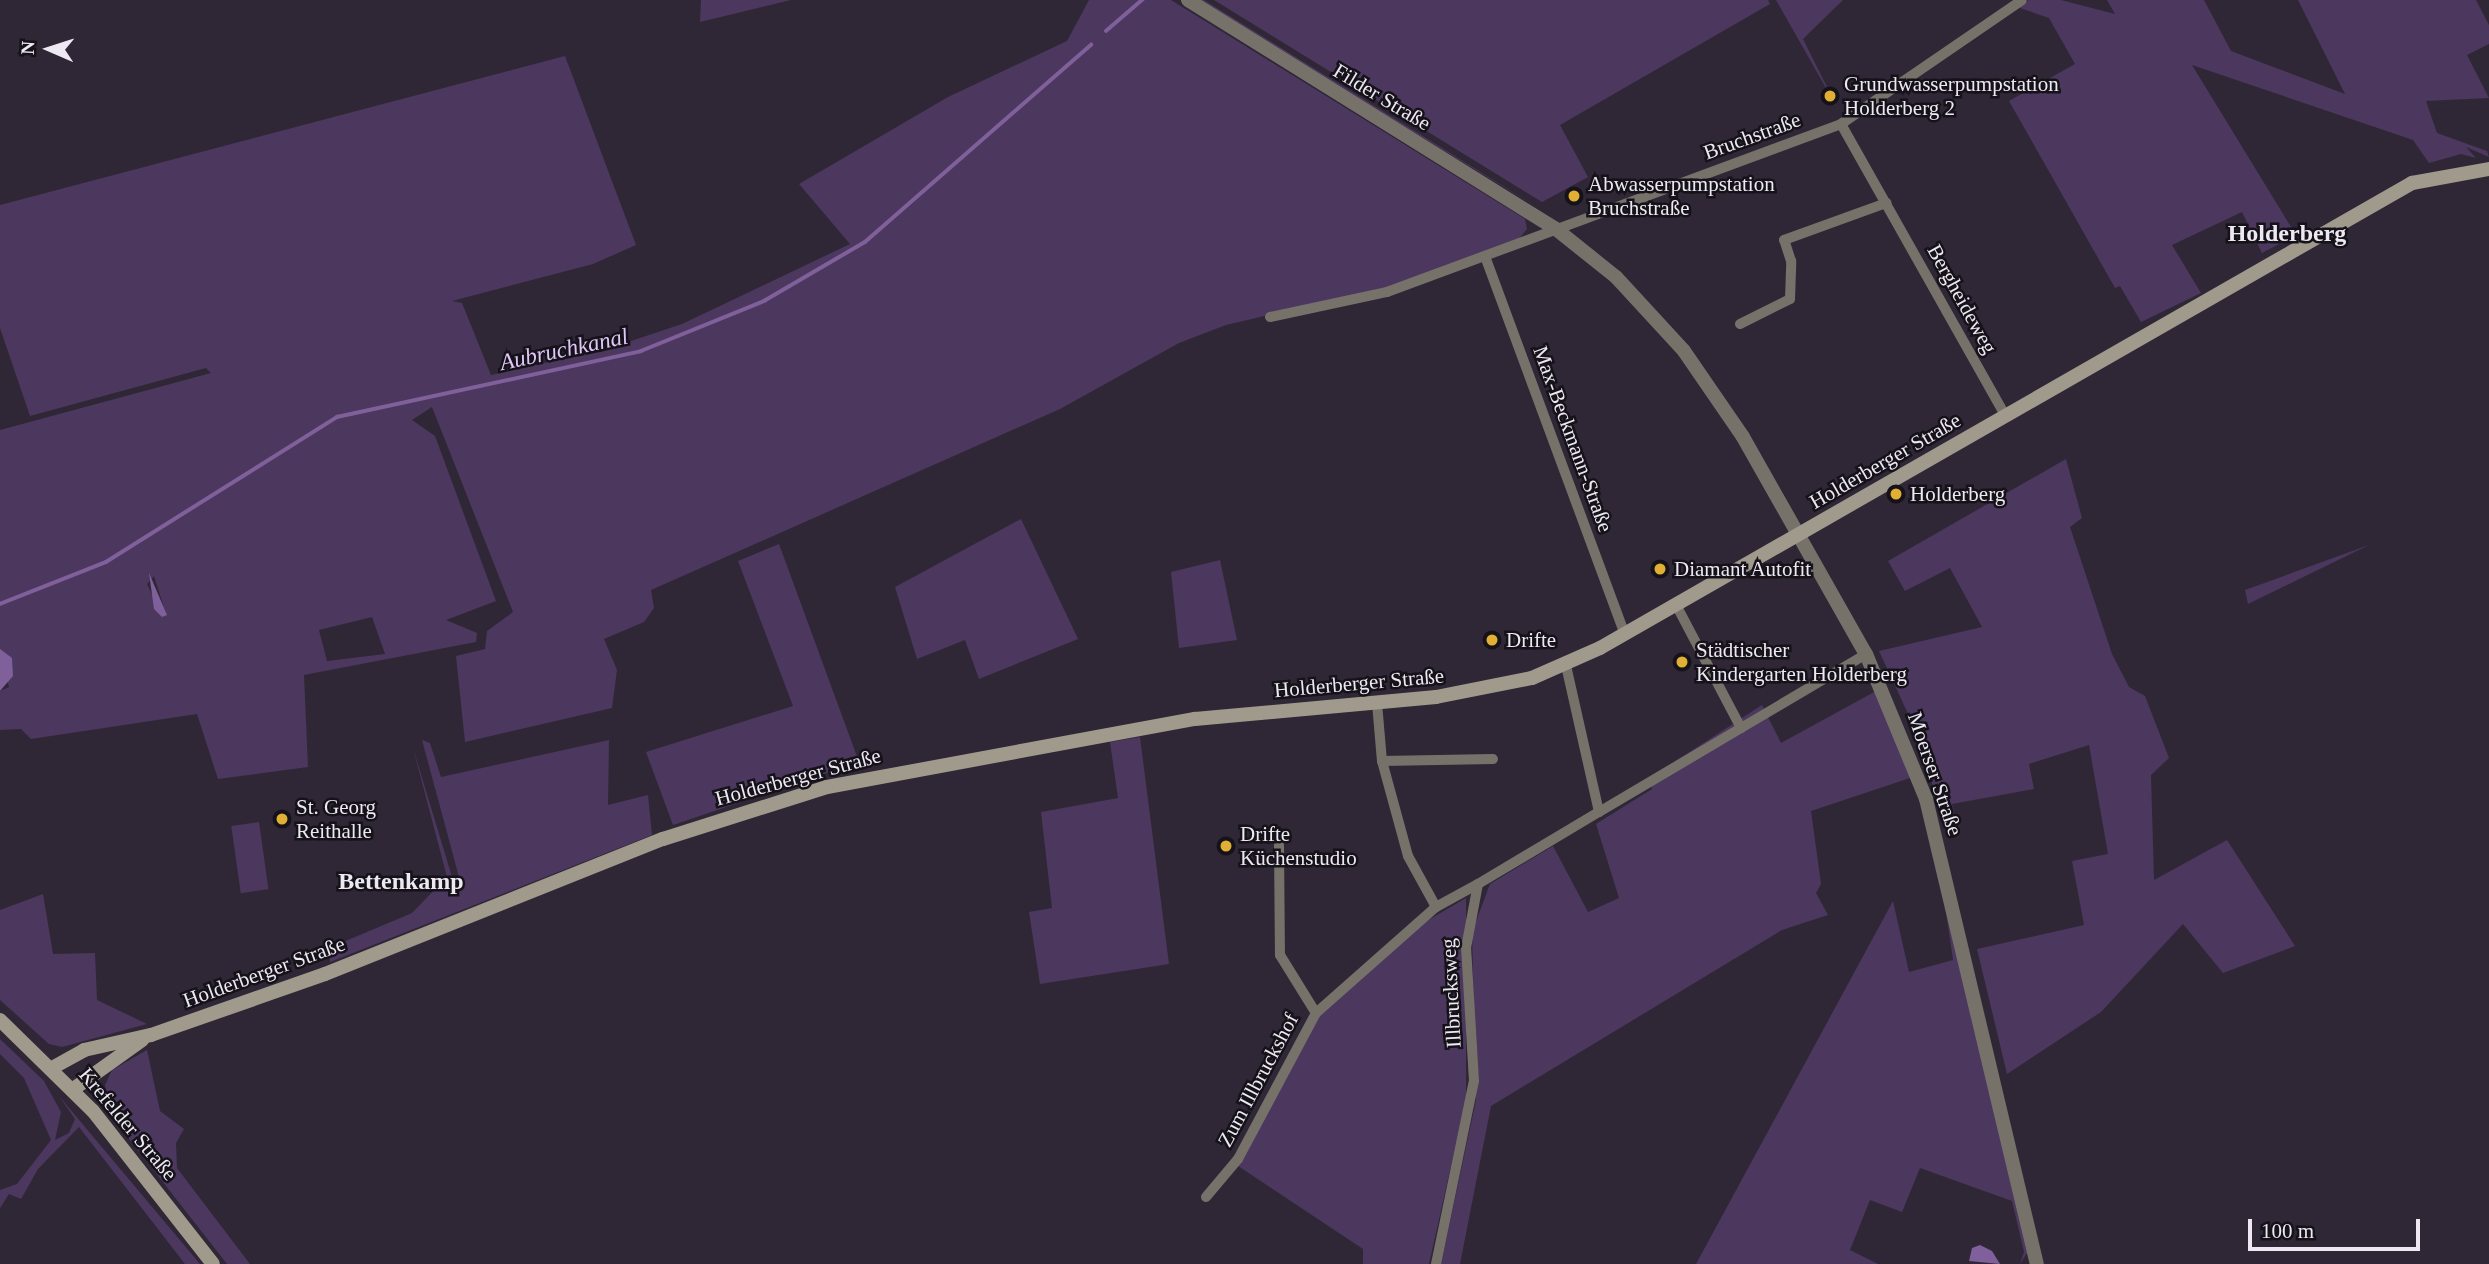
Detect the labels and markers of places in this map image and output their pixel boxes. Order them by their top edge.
place label: Grundwasserpumpstation Holderberg 2 [1844,71,2059,121]
marker: Grundwasserpumpstation Holderberg 2 [1822,88,1838,104]
place label: Abwasserpumpstation Bruchstraße [1588,171,1775,221]
marker: Abwasserpumpstation Bruchstraße [1566,188,1582,204]
place label: Holderberg [1910,481,2005,507]
marker: Holderberg [1888,486,1904,502]
place label: Diamant Autofit [1674,556,1812,582]
marker: Diamant Autofit [1652,561,1668,577]
place label: Drifte [1506,627,1556,653]
marker: Drifte [1484,632,1500,648]
place label: Städtischer Kindergarten Holderberg [1696,637,1907,687]
marker: Städtischer Kindergarten Holderberg [1674,654,1690,670]
place label: St. Georg Reithalle [296,794,376,844]
marker: St. Georg Reithalle [274,811,290,827]
place label: Drifte Küchenstudio [1240,821,1357,871]
marker: Drifte Küchenstudio [1218,838,1234,854]

